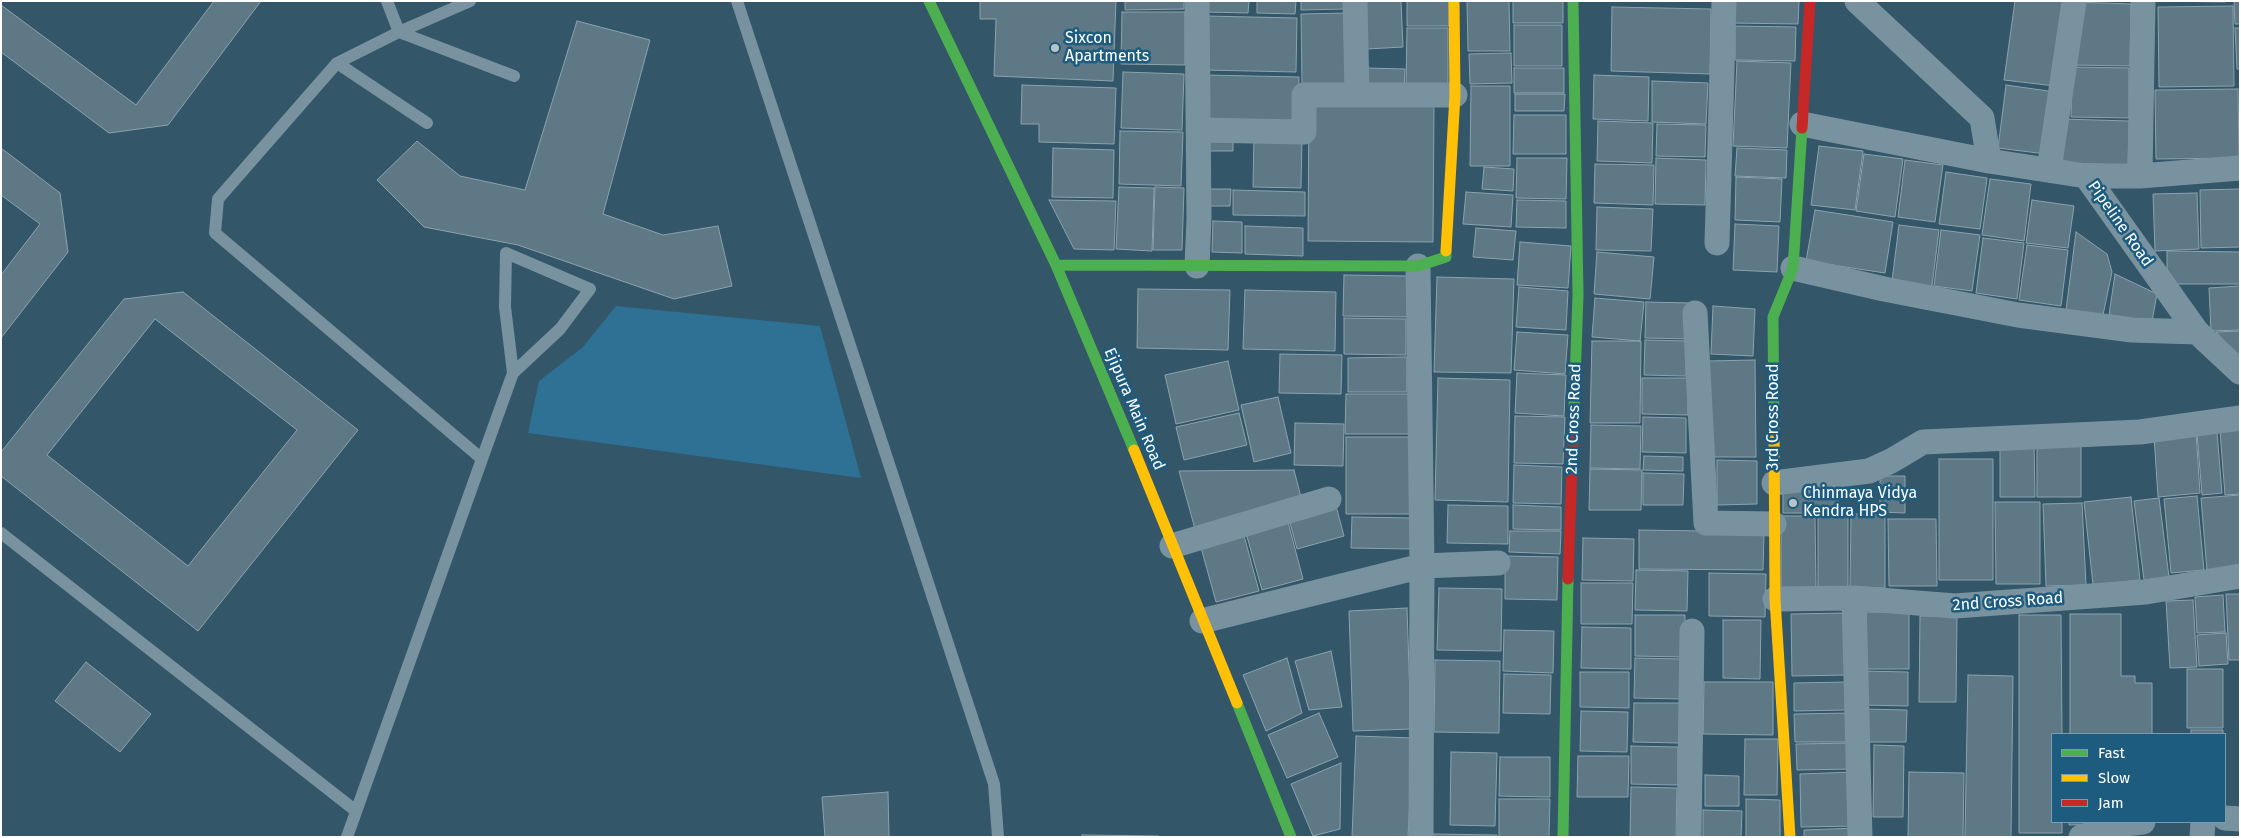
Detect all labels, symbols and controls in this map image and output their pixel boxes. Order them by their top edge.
place label: Sixcon Apartments [1065,29,1149,67]
marker: Sixcon Apartments [1049,42,1061,54]
street label: Pipeline Road [2083,177,2157,271]
street label: Ejipura Main Road [1100,345,1168,473]
street label: 2nd Cross Road [1562,363,1586,475]
street label: 3rd Cross Road [1764,363,1784,471]
place label: Chinmaya Vidya Kendra HPS [1803,484,1917,522]
marker: Chinmaya Vidya Kendra HPS [1787,497,1799,509]
street label: 2nd Cross Road [1952,589,2064,615]
legend [2051,733,2226,823]
text: Fast [2098,744,2125,762]
text: Slow [2098,769,2130,787]
text: Jam [2098,794,2124,812]

